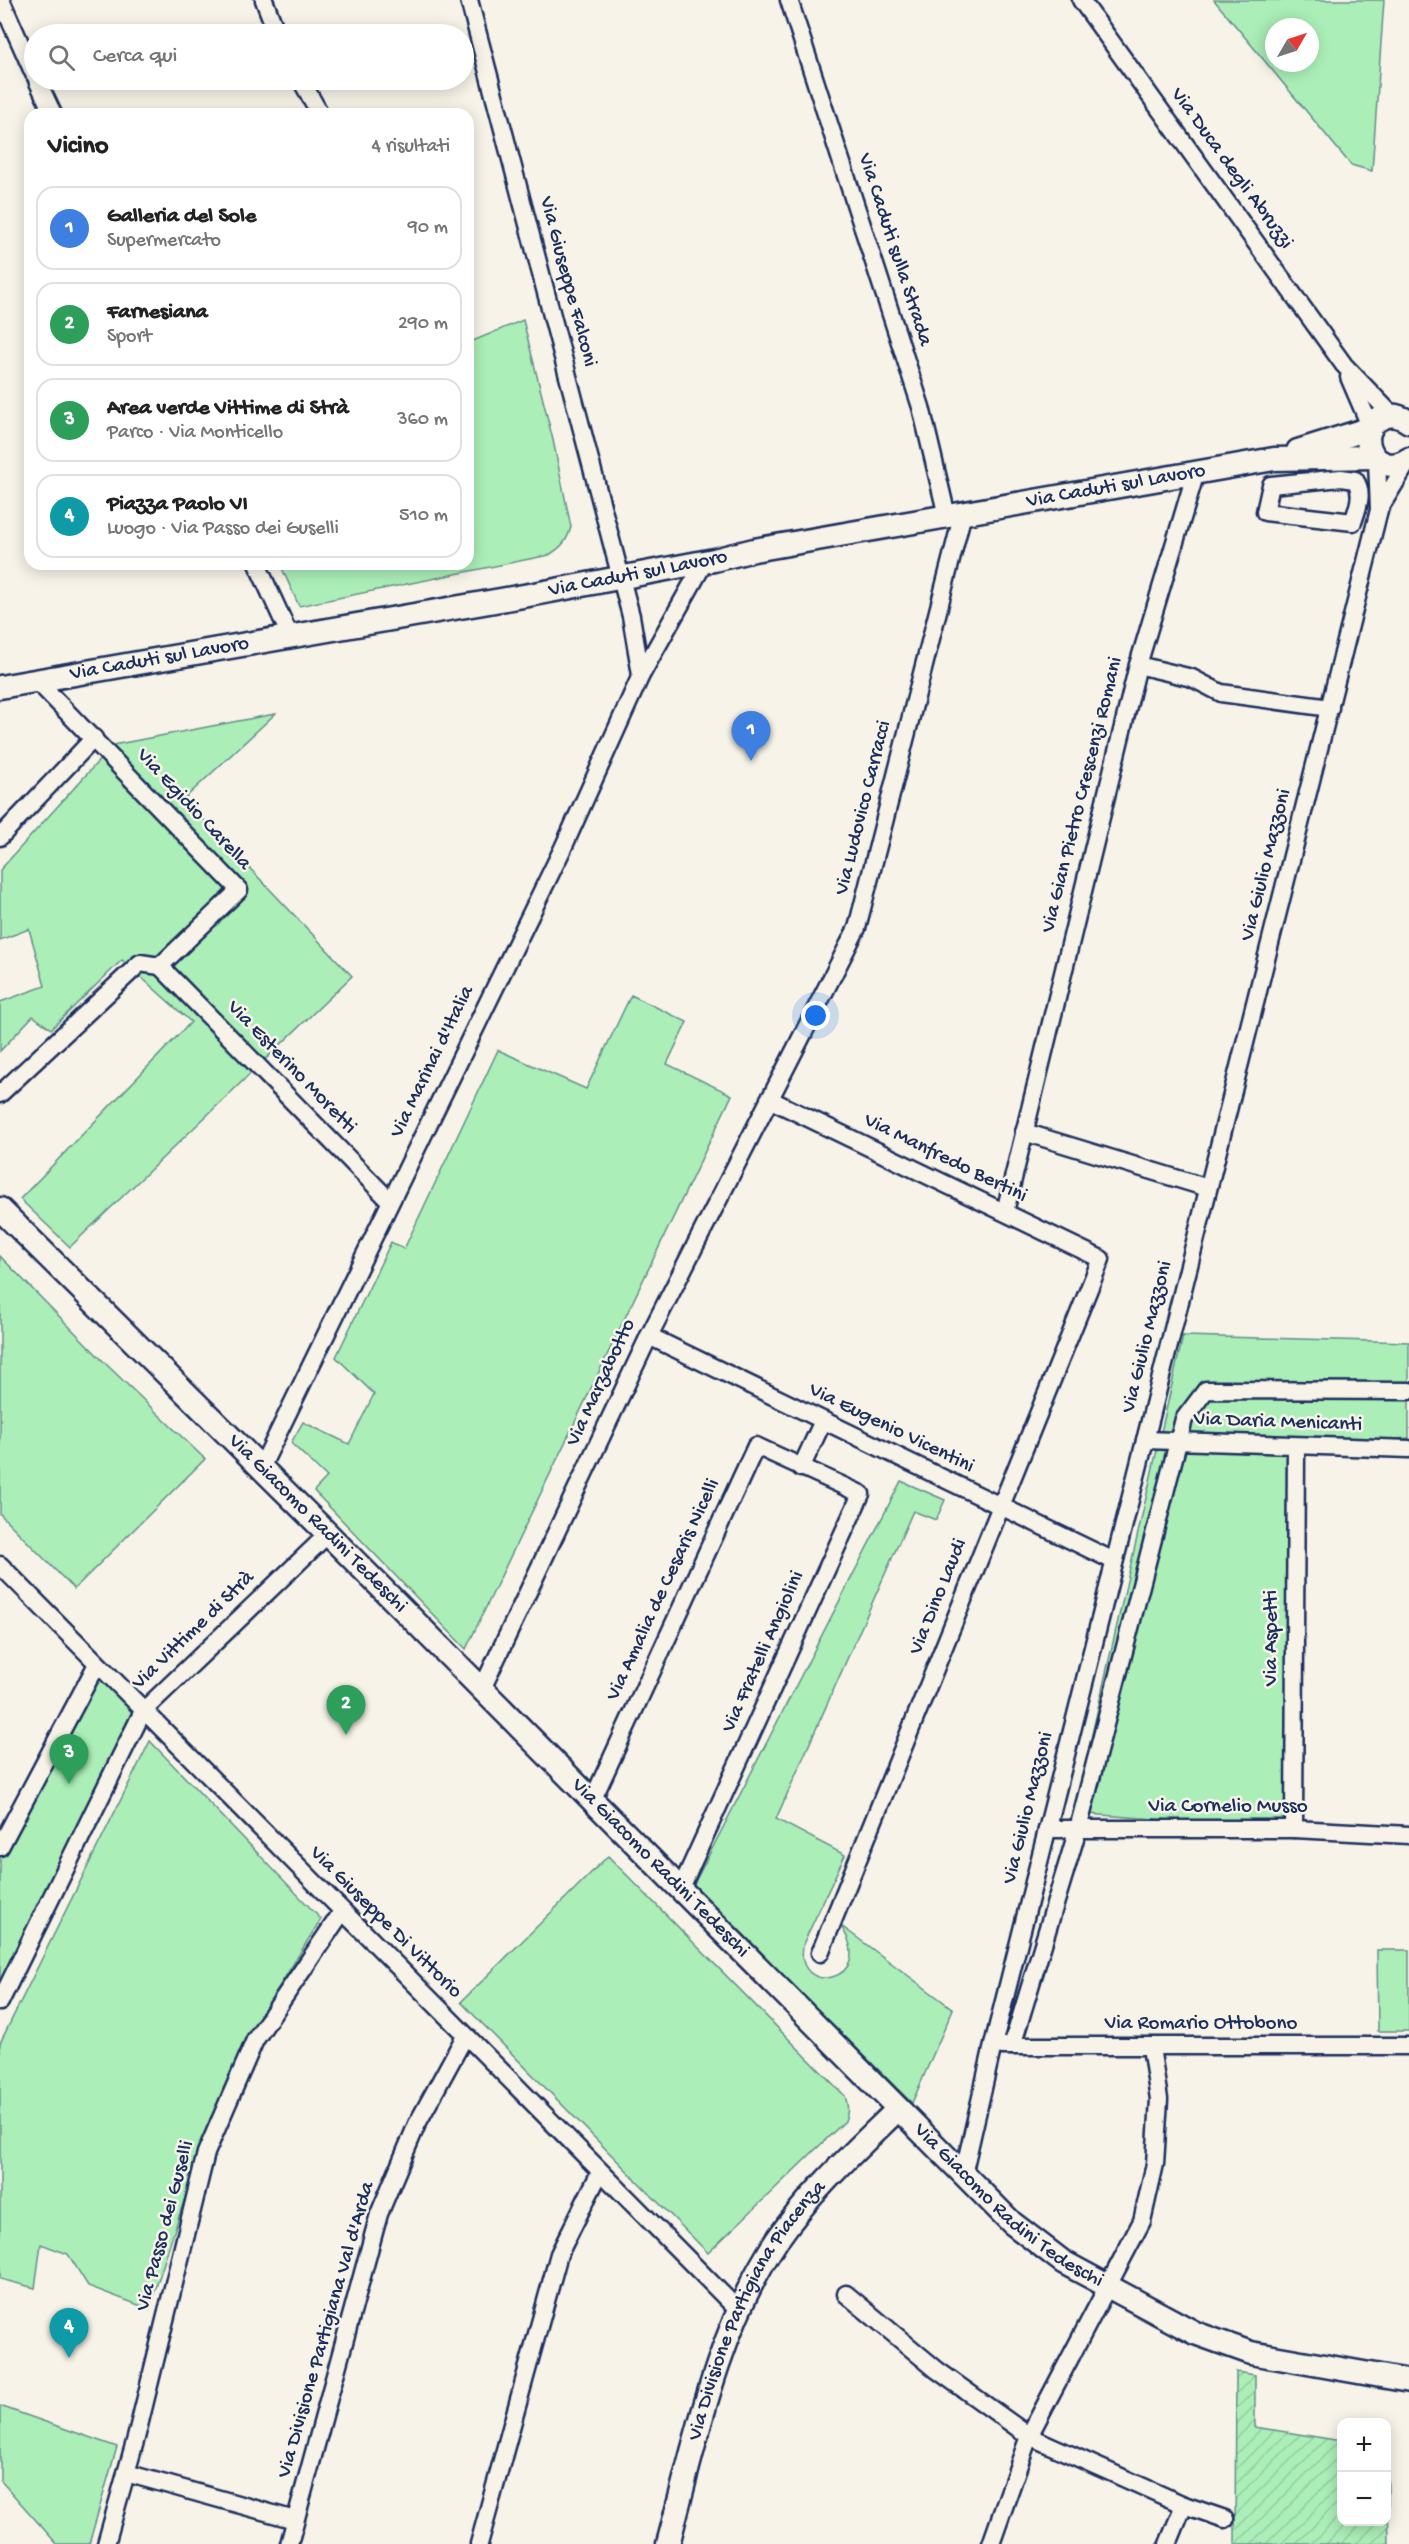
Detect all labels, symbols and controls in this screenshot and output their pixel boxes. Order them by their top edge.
north arrow [1265,18,1319,72]
search box [24,24,474,90]
icon: search [45,41,78,74]
text: Cerca qui [93,44,177,70]
street label: Via Duca degli Abruzzi [1164,83,1298,255]
text: Vicino [48,132,108,163]
text: 4 risultati [371,136,450,159]
street label: Via Caduti sulla Strada [851,150,937,351]
street label: Via Giuseppe Falconi [532,193,602,370]
text: Galleria del Sole [107,204,256,230]
text: 1 [65,217,74,240]
text: 90 m [408,217,448,240]
text: Supermercato [107,230,221,253]
text: Farnesiana [107,300,208,326]
text: 2 [65,313,74,336]
text: 290 m [398,313,448,336]
text: Sport [107,326,152,349]
text: Area verde Vittime di Strà [107,396,349,422]
text: 3 [64,409,75,432]
text: 360 m [397,409,448,432]
text: Parco · Via Monticello [107,422,283,445]
street label: Via Caduti sul Lavoro [1024,459,1208,515]
text: Piazza Paolo VI [107,492,248,518]
text: 4 [65,505,74,528]
text: 510 m [399,505,448,528]
text: Luogo · Via Passo dei Guselli [107,518,339,541]
street label: Via Caduti sul Lavoro [546,545,730,604]
street label: Via Caduti sul Lavoro [67,631,251,687]
street label: Via Gian Pietro Crescenzi Romani [1036,655,1129,936]
pin: 1 [732,712,771,761]
street label: Via Ludovico Carracci [830,718,898,899]
street label: Via Egidio Carella [130,743,257,877]
street label: Via Giulio Mazzoni [1236,786,1298,945]
street label: Via Marinai d'Italia [385,981,481,1143]
street label: Via Esterino Moretti [220,995,361,1140]
your location [801,1001,830,1030]
street label: Via Manfredo Bertini [858,1108,1031,1209]
street label: Via Giulio Mazzoni [1117,1258,1179,1417]
street label: Via Marzabotto [561,1315,642,1451]
street label: Via Eugenio Vicentini [803,1378,978,1480]
street label: Via Daria Menicanti [1192,1408,1363,1438]
street label: Via Giacomo Radini Tedeschi [222,1428,412,1619]
street label: Via Amalia de Cesaris Nicelli [601,1475,726,1706]
street label: Via Dino Laudi [904,1535,974,1660]
street label: Via Vittime di Strà [127,1565,261,1697]
street label: Via Fratelli Angiolini [717,1567,811,1738]
street label: Via Aspetti [1260,1590,1285,1687]
pin: 2 [326,1686,366,1735]
street label: Via Giulio Mazzoni [998,1729,1060,1888]
pin: 3 [50,1734,88,1784]
street label: Via Giacomo Radini Tedeschi [565,1773,755,1964]
street label: Via Cornelio Musso [1147,1795,1308,1820]
street label: Via Giuseppe Di Vittorio [303,1841,467,2005]
street label: Via Romario Ottobono [1104,2012,1297,2037]
street label: Via Giacomo Radini Tedeschi [907,2118,1107,2294]
street label: Via Passo dei Guselli [131,2138,201,2315]
street label: Via Divisione Partigiana Piacenza [683,2175,833,2444]
street label: Via Divisione Partigiana Val d'Arda [272,2178,382,2482]
pin: 4 [50,2308,88,2358]
map controls [1337,2418,1391,2526]
button: + [1337,2418,1391,2472]
button: − [1337,2472,1391,2526]

